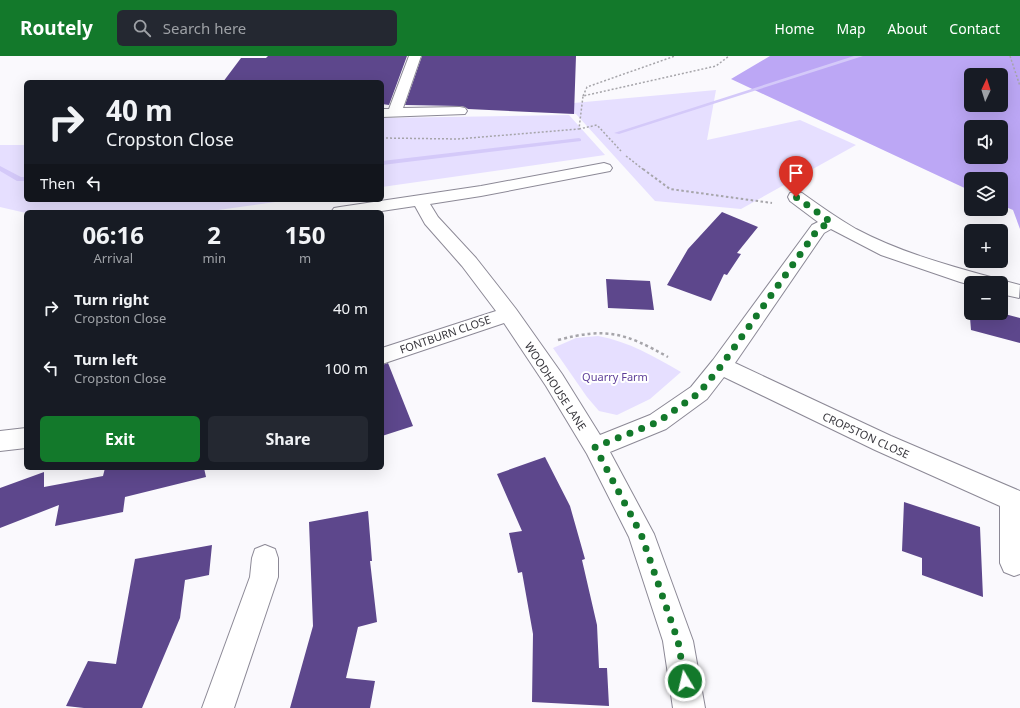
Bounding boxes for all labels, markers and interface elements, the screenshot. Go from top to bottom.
search box [117,10,397,46]
text: Routely [20,15,93,41]
icon: search [131,17,153,39]
text: Search here [163,18,246,38]
text: Home [775,19,814,38]
text: Map [836,19,866,38]
text: About [888,19,927,38]
text: Contact [949,19,1000,38]
north arrow [964,68,1008,112]
map controls [964,68,1008,320]
text: 40 m [106,91,173,129]
icon: right [40,96,92,148]
button: sound [964,120,1008,164]
text: Cropston Close [106,127,234,151]
pin [779,156,813,197]
icon: arrive [785,162,807,184]
icon: left [83,172,105,194]
button: layers [964,172,1008,216]
text: Then [40,173,75,193]
text: 06:16 [82,218,144,251]
text: 2 [207,218,221,251]
text: 150 [284,218,326,251]
button: + [964,224,1008,268]
text: Arrival [93,249,133,267]
text: min [202,249,226,267]
text: m [299,249,311,267]
button: − [964,276,1008,320]
text: Turn right [74,289,149,309]
icon: right [40,297,62,319]
text: 40 m [333,298,368,318]
text: Cropston Close [74,309,166,327]
street label: FONTBURN CLOSE [398,311,492,357]
street label: WOODHOUSE LANE [522,339,590,433]
text: Turn left [74,349,138,369]
icon: left [40,357,62,379]
text: 100 m [324,358,368,378]
text: Cropston Close [74,369,166,387]
park label: Quarry Farm [582,369,648,384]
street label: CROPSTON CLOSE [820,408,912,462]
button: Exit [40,416,200,462]
button: Share [208,416,368,462]
position arrow [664,660,706,702]

